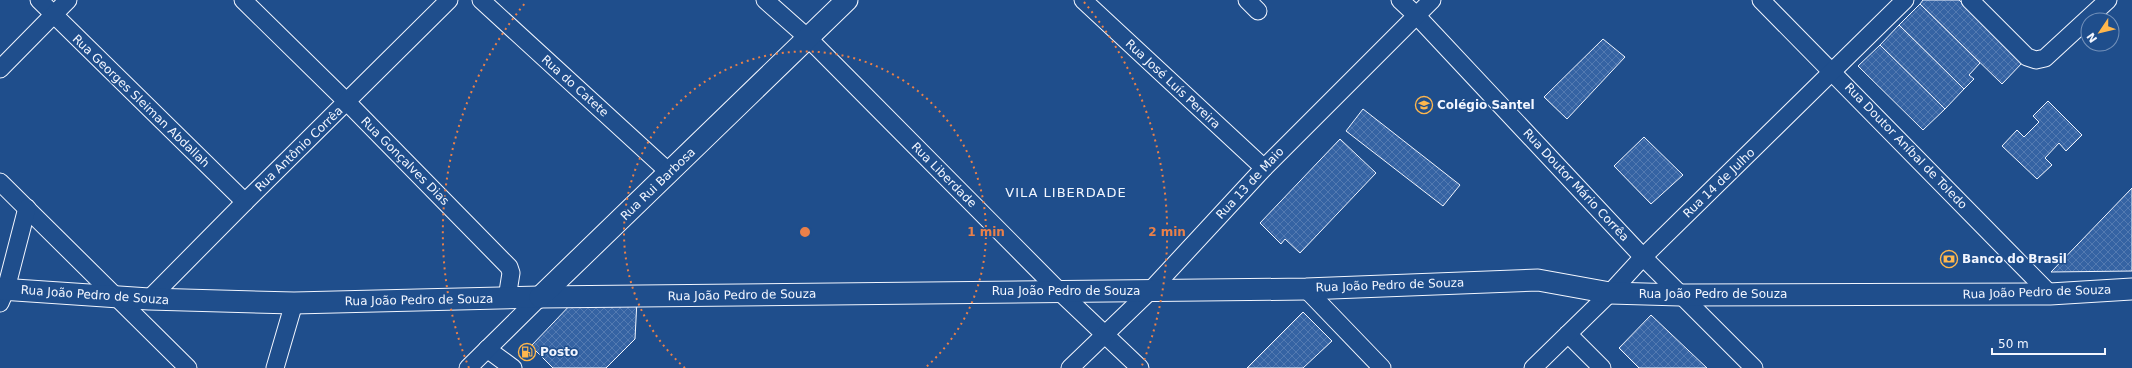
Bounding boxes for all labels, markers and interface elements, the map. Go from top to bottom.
north arrow [2080,12,2120,52]
text: N [2084,30,2100,45]
street label: Rua Georges Sleiman Abdallah [70,32,212,170]
street label: Rua José Luís Pereira [1123,37,1223,131]
street label: Rua do Catete [539,52,611,120]
street label: Rua Doutor Aníbal de Toledo [1842,80,1970,212]
school or university icon: Colégio Santel [1414,95,1434,115]
place label: Colégio Santel [1437,98,1535,112]
street label: Rua Antônio Corrêa [252,104,346,194]
street label: Rua Gonçalves Dias [358,114,452,208]
street label: Rua Doutor Mário Corrêa [1520,126,1632,244]
street label: Rua Liberdade [909,140,979,210]
street label: Rua 13 de Maio [1213,144,1287,222]
street label: Rua Rui Barbosa [618,145,698,223]
street label: Rua 14 de Julho [1680,145,1758,221]
district label: VILA LIBERDADE [1005,185,1127,200]
centre of rings [798,225,812,239]
text: 1 min [967,225,1005,239]
text: 2 min [1148,225,1186,239]
bank icon: Banco do Brasil [1939,249,1959,269]
place label: Banco do Brasil [1962,252,2067,266]
street label: Rua João Pedro de Souza [1315,275,1465,295]
street label: Rua João Pedro de Souza [1962,282,2112,302]
street label: Rua João Pedro de Souza [20,283,170,307]
street label: Rua João Pedro de Souza [992,284,1140,298]
street label: Rua João Pedro de Souza [668,287,816,303]
street label: Rua João Pedro de Souza [1639,287,1787,301]
street label: Rua João Pedro de Souza [345,292,493,308]
scale bar [1992,330,2105,356]
text: 50 m [1998,337,2029,351]
fuel station icon: Posto [517,342,537,362]
place label: Posto [540,345,578,359]

